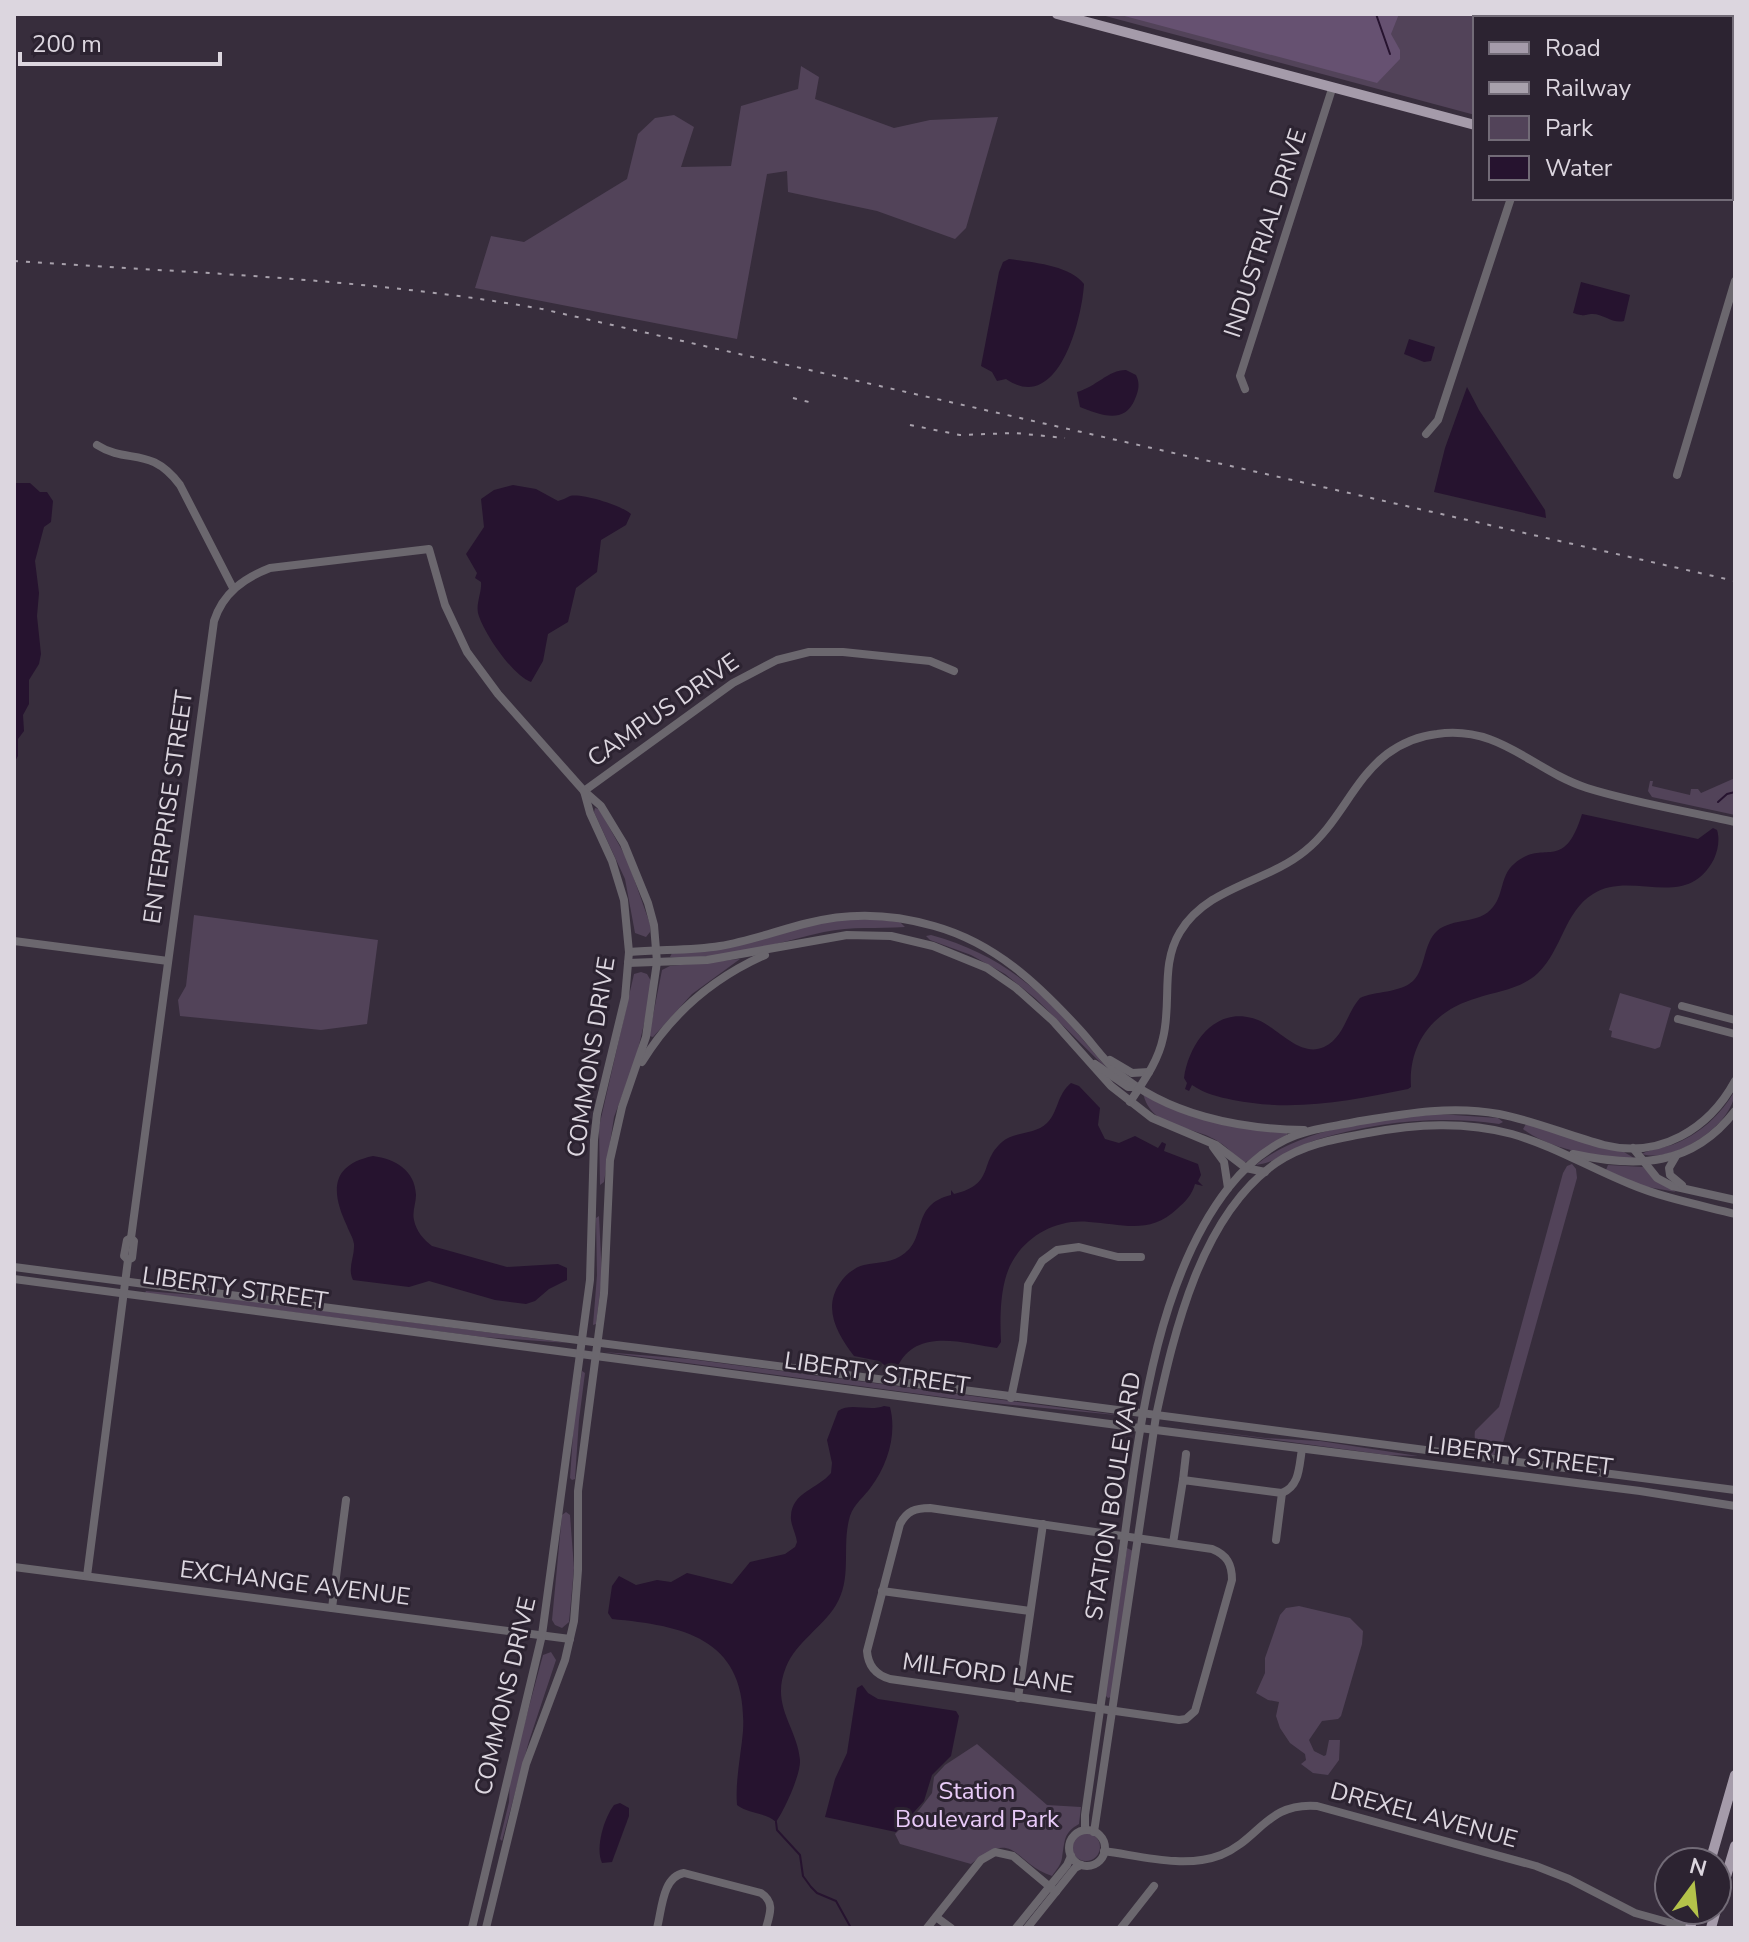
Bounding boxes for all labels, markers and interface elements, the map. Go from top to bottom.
scale bar [20,16,220,66]
legend [1473,16,1733,200]
text: 200 m [32,28,102,60]
text: Road [1545,32,1601,64]
text: Railway [1545,72,1632,104]
text: Park [1545,112,1594,144]
street label: INDUSTRIAL DRIVE [1216,125,1314,341]
text: Water [1545,152,1613,184]
street label: CAMPUS DRIVE [581,646,745,774]
street label: ENTERPRISE STREET [136,688,200,926]
street label: COMMONS DRIVE [559,954,623,1160]
street label: LIBERTY STREET [140,1259,330,1317]
street label: LIBERTY STREET [782,1344,972,1402]
street label: STATION BOULEVARD [1078,1369,1148,1623]
street label: LIBERTY STREET [1425,1429,1615,1483]
street label: EXCHANGE AVENUE [178,1553,412,1613]
street label: COMMONS DRIVE [467,1594,543,1798]
street label: MILFORD LANE [900,1645,1076,1701]
park label: Station Boulevard Park [895,1775,1060,1835]
street label: DREXEL AVENUE [1327,1775,1521,1855]
north arrow [1653,1846,1733,1926]
text: N [1686,1851,1710,1884]

